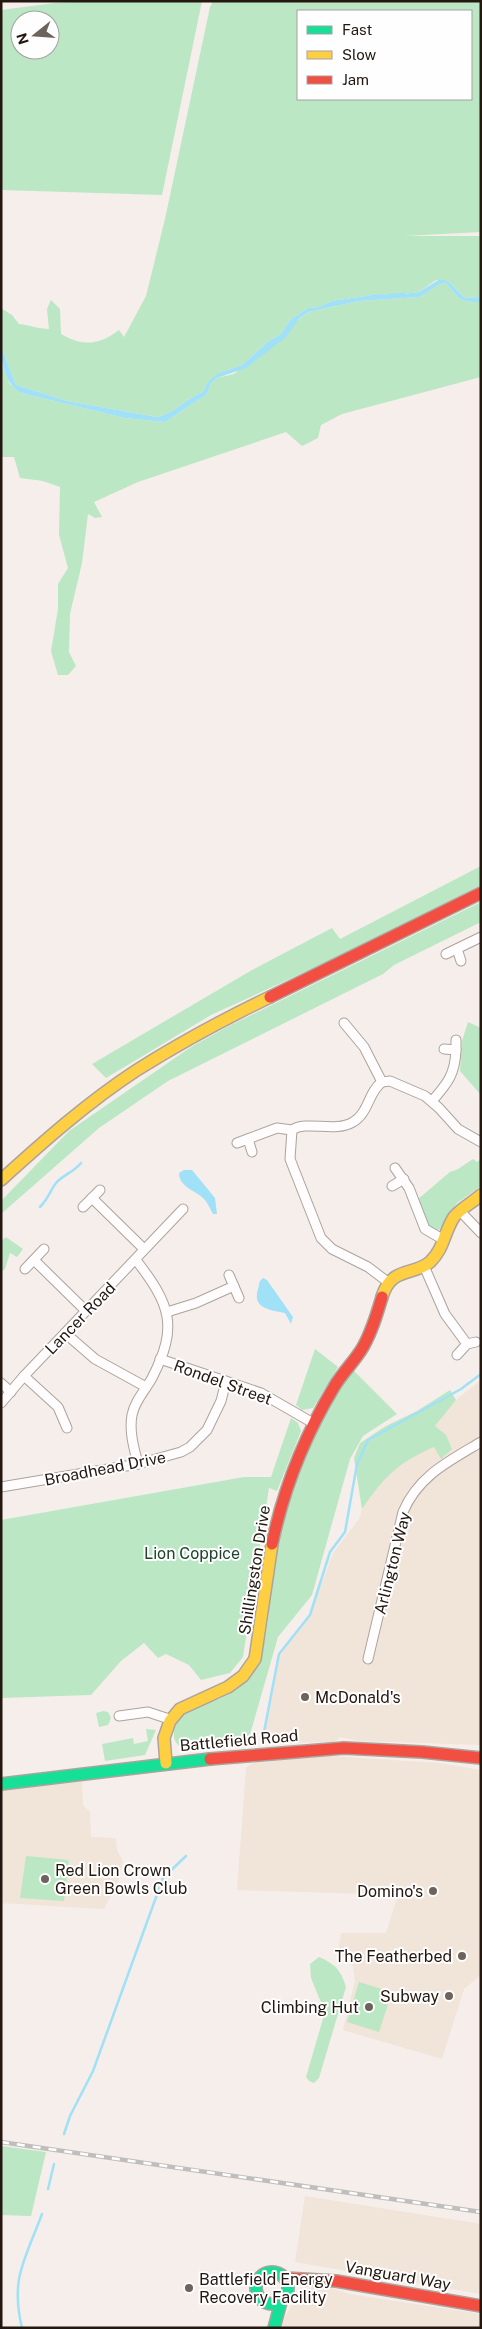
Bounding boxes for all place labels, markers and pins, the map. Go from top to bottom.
place label: McDonald's [315,1688,401,1707]
marker: McDonald's [299,1691,311,1703]
place label: Red Lion Crown Green Bowls Club [55,1861,187,1898]
marker: Red Lion Crown Green Bowls Club [39,1873,51,1885]
place label: Domino's [357,1882,423,1901]
marker: Domino's [427,1885,439,1897]
place label: The Featherbed [335,1947,452,1966]
marker: The Featherbed [456,1950,468,1962]
place label: Subway [380,1987,439,2006]
marker: Subway [443,1990,455,2002]
place label: Climbing Hut [261,1998,359,2017]
marker: Climbing Hut [363,2001,375,2013]
place label: Battlefield Energy Recovery Facility [199,2270,333,2307]
marker: Battlefield Energy Recovery Facility [183,2282,195,2294]

